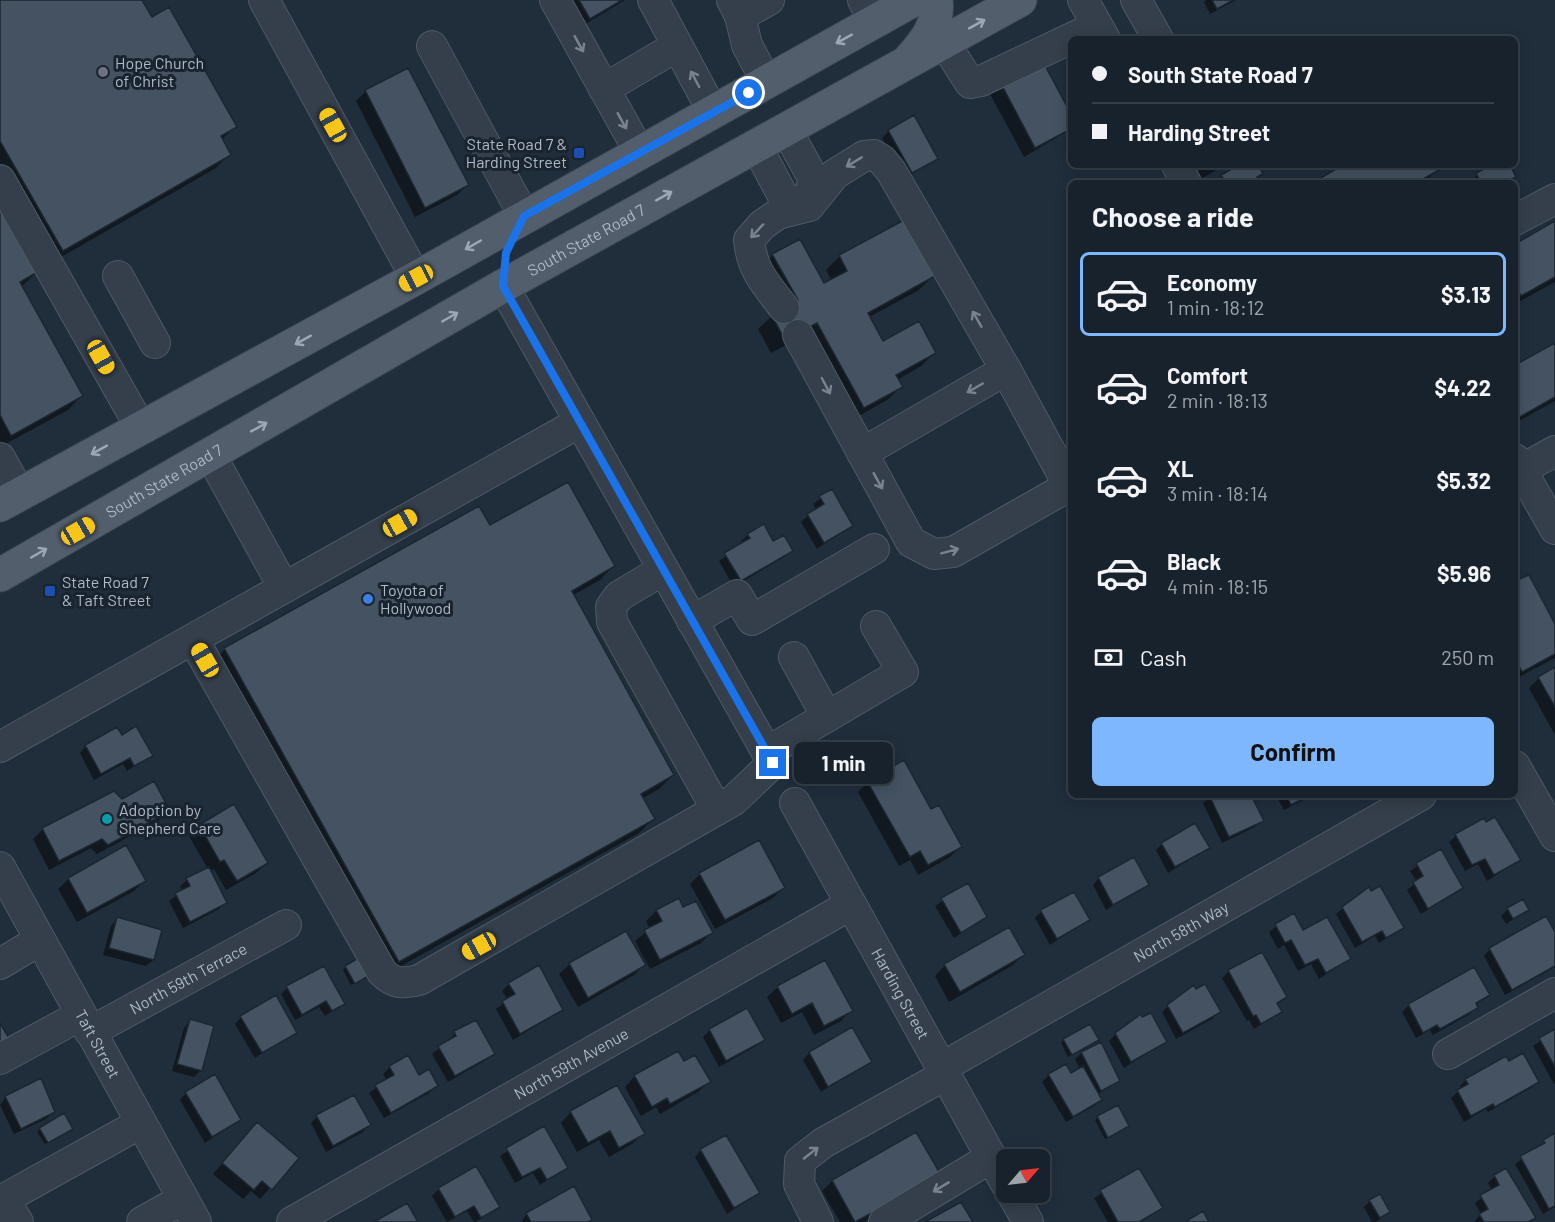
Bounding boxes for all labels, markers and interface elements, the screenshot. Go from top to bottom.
one-way arrow [968,18,985,30]
one-way arrow [836,33,853,45]
one-way arrow [574,35,585,53]
place label: Hope Church of Christ [115,53,204,90]
text: South State Road 7 [1128,61,1313,87]
marker: Hope Church of Christ [96,65,110,79]
one-way arrow [689,71,701,88]
route start [735,79,762,106]
car [316,105,350,145]
one-way arrow [616,112,628,129]
text: Harding Street [1128,119,1270,145]
place label: State Road 7 & Harding Street [466,134,567,171]
marker: State Road 7 & Harding Street [572,146,586,160]
one-way arrow [846,156,863,168]
one-way arrow [655,190,672,202]
street label: South State Road 7 [524,199,648,280]
text: Choose a ride [1092,200,1254,232]
one-way arrow [750,223,764,238]
one-way arrow [465,240,482,252]
car [396,262,436,294]
icon: car [1095,267,1149,321]
text: Economy [1167,269,1257,295]
text: $3.13 [1441,281,1491,307]
text: 1 min · 18:12 [1167,295,1265,319]
one-way arrow [441,310,458,322]
one-way arrow [970,311,982,328]
one-way arrow [295,334,312,346]
car [84,337,118,377]
icon: car [1095,360,1149,414]
text: Comfort [1167,362,1248,388]
text: $4.22 [1435,374,1491,400]
one-way arrow [821,377,832,395]
one-way arrow [967,382,984,394]
text: 2 min · 18:13 [1167,388,1268,412]
one-way arrow [250,421,267,433]
street label: South State Road 7 [102,439,226,521]
one-way arrow [91,445,109,456]
icon: car [1095,453,1149,507]
text: XL [1167,455,1193,481]
text: $5.32 [1436,467,1491,493]
one-way arrow [873,472,884,490]
text: 3 min · 18:14 [1167,481,1268,505]
car [380,506,420,540]
car [58,514,98,548]
one-way arrow [940,545,959,556]
icon: car [1095,546,1149,600]
one-way arrow [30,547,47,559]
text: Black [1167,548,1221,574]
text: $5.96 [1437,560,1491,586]
place label: State Road 7 & Taft Street [62,572,151,609]
text: 4 min · 18:15 [1167,574,1268,598]
place label: Toyota of Hollywood [380,580,451,617]
marker: State Road 7 & Taft Street [43,584,57,598]
marker: Toyota of Hollywood [361,592,375,606]
car [188,640,222,680]
icon: cash [1092,641,1125,674]
text: Cash [1140,644,1187,670]
text: 250 m [1441,645,1494,669]
button: Confirm [1092,717,1494,786]
callout: 1 min [794,742,893,784]
route end [759,749,786,776]
text: 1 min [822,751,865,775]
place label: Adoption by Shepherd Care [119,800,221,837]
marker: Adoption by Shepherd Care [100,812,114,826]
street label: North 58th Way [1130,896,1232,966]
car [459,929,499,963]
street label: North 59th Terrace [126,938,250,1018]
street label: Harding Street [868,945,934,1042]
street label: Taft Street [72,1006,125,1081]
street label: North 59th Avenue [510,1023,631,1103]
one-way arrow [803,1146,819,1159]
north arrow [996,1149,1050,1203]
map controls [996,1149,1050,1203]
one-way arrow [933,1182,950,1194]

